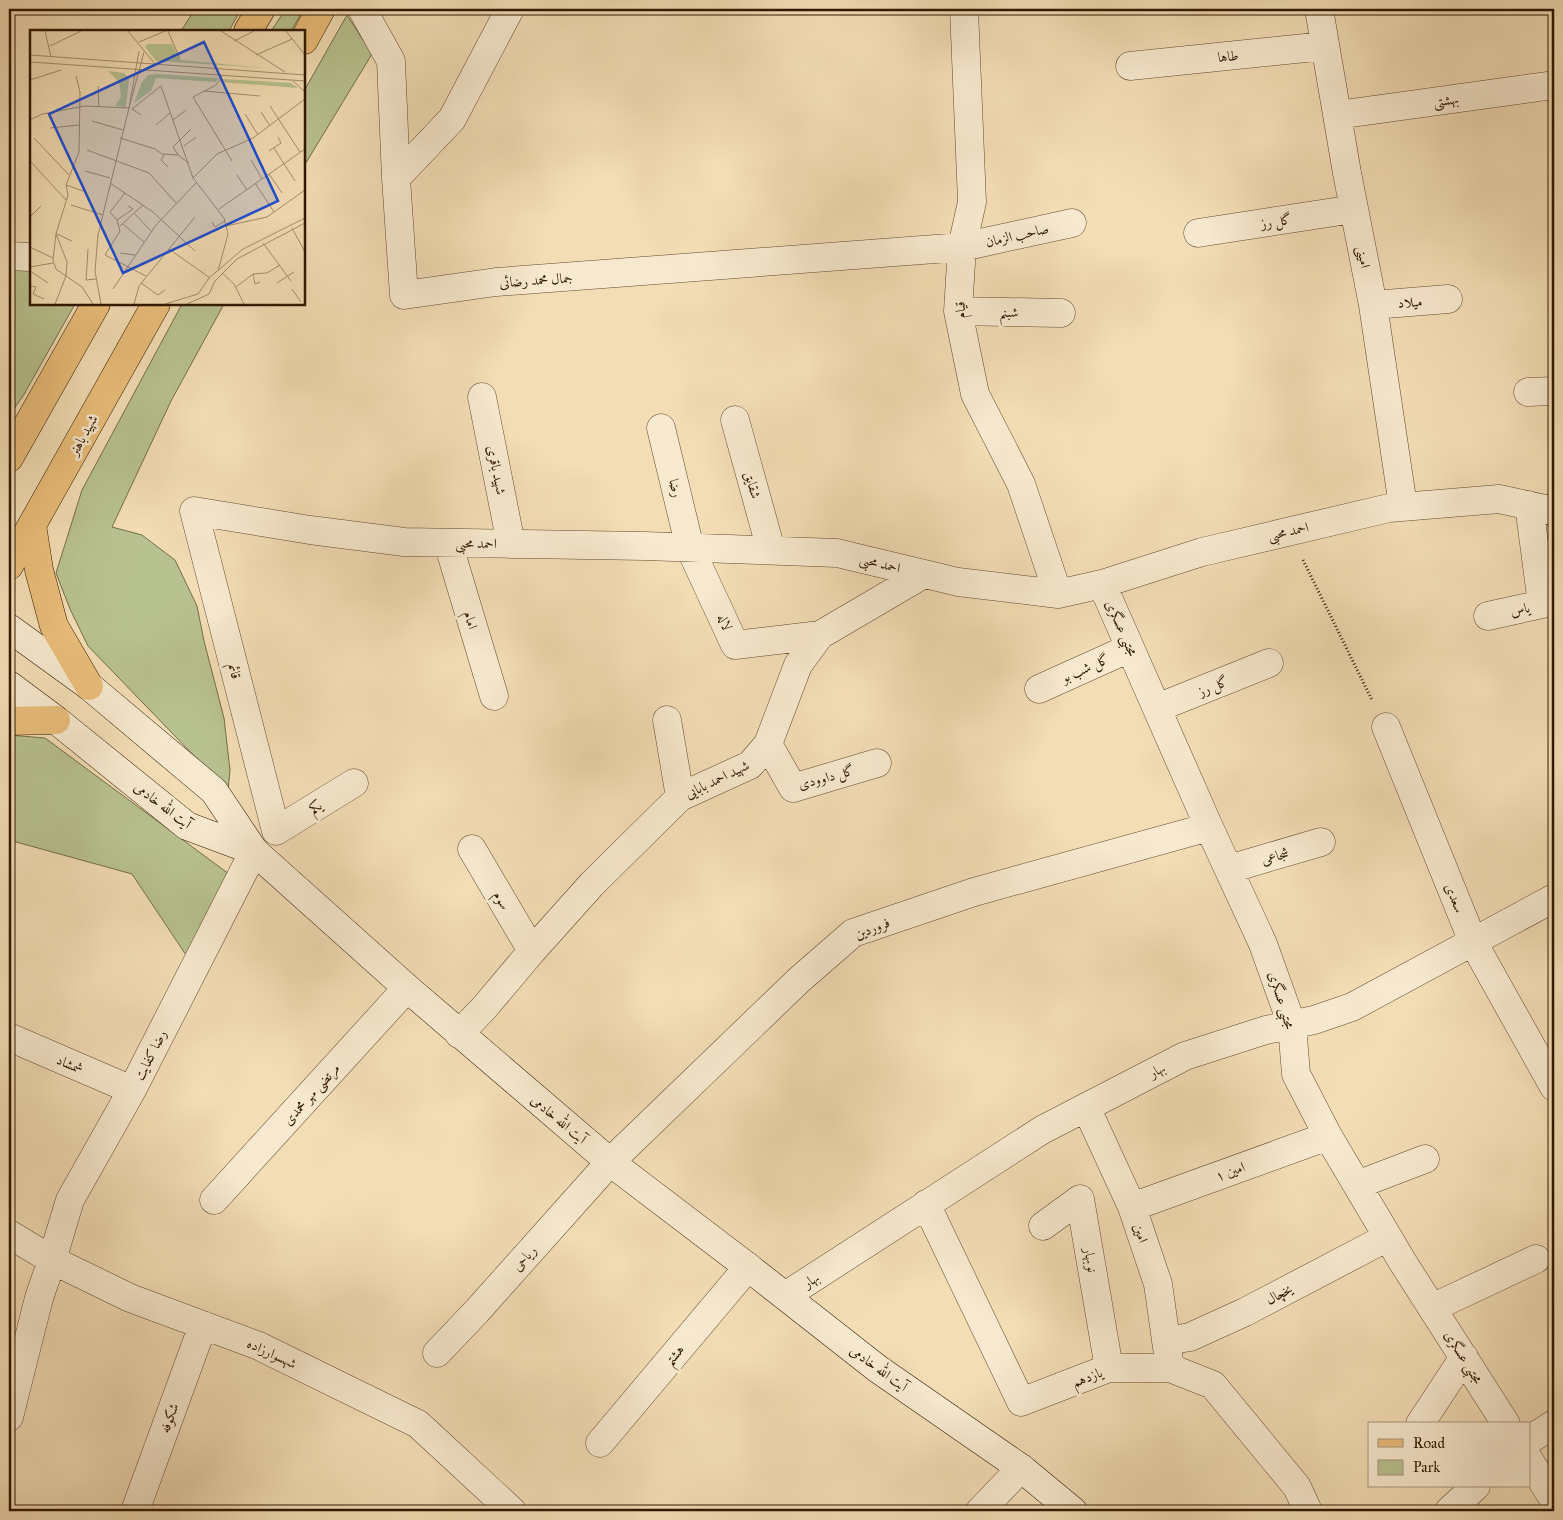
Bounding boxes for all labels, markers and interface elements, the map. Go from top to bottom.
inset map [30,30,305,305]
street label: طاها [1217,47,1239,66]
street label: بهشتی [1432,90,1460,112]
street label: گل رز [1258,211,1293,235]
street label: صاحب الزمان [984,220,1051,252]
street label: امینی [1352,245,1374,270]
street label: جمال محمد رضائی [499,269,573,292]
street label: میلاد [1397,293,1423,312]
street label: قیام [951,301,974,319]
street label: شبنم [999,304,1019,326]
street label: شهید باهنر [64,412,103,461]
street label: شهید باقری [482,444,510,497]
street label: شقایق [741,470,765,501]
street label: رضا [665,477,686,499]
street label: احمد محبی [1266,519,1311,547]
street label: احمد محبی [455,535,497,555]
street label: احمد محبی [857,550,902,580]
street label: مجتبی عسگری [1099,597,1142,661]
street label: یاس [1509,599,1533,620]
street label: امام [456,609,481,632]
street label: لاله [713,611,736,633]
street label: گل شب بو [1057,650,1113,689]
street label: قائم [220,661,245,682]
street label: گل رز [1194,673,1231,703]
street label: شهید احمد بابایی [682,757,753,803]
street label: گل داوودی [796,762,856,795]
street label: آیت الله خادمی [131,776,198,834]
street label: یکم [306,796,329,822]
street label: شجاعی [1259,844,1291,869]
street label: سعدی [1441,881,1468,915]
street label: سوم [486,888,514,915]
street label: فروردین [852,914,892,943]
street label: مجتبی عسگری [1262,969,1299,1033]
street label: رضا کفایت [131,1027,170,1083]
street label: شمشاد [54,1051,86,1078]
street label: بهار [1144,1059,1169,1084]
street label: مرتضی مهر محمدی [279,1060,344,1129]
street label: آیت الله خادمی [527,1089,593,1149]
street label: امین ۱ [1213,1158,1247,1185]
street label: امین [1129,1221,1152,1245]
street label: ریاحی [509,1242,540,1275]
street label: نوبهار [1079,1244,1101,1274]
street label: بهار [798,1269,823,1294]
street label: یخچال [1263,1280,1297,1309]
street label: مجتبی عسگری [1438,1327,1487,1389]
street label: شهسوارزاده [244,1335,299,1373]
street label: آیت الله خادمی [846,1339,914,1396]
street label: هشتم [661,1341,692,1372]
street label: یازدهم [1069,1363,1108,1396]
street label: شکوفه [156,1401,183,1435]
legend [1368,1422,1530,1488]
text: Road [1413,1434,1445,1452]
text: Park [1413,1458,1440,1476]

